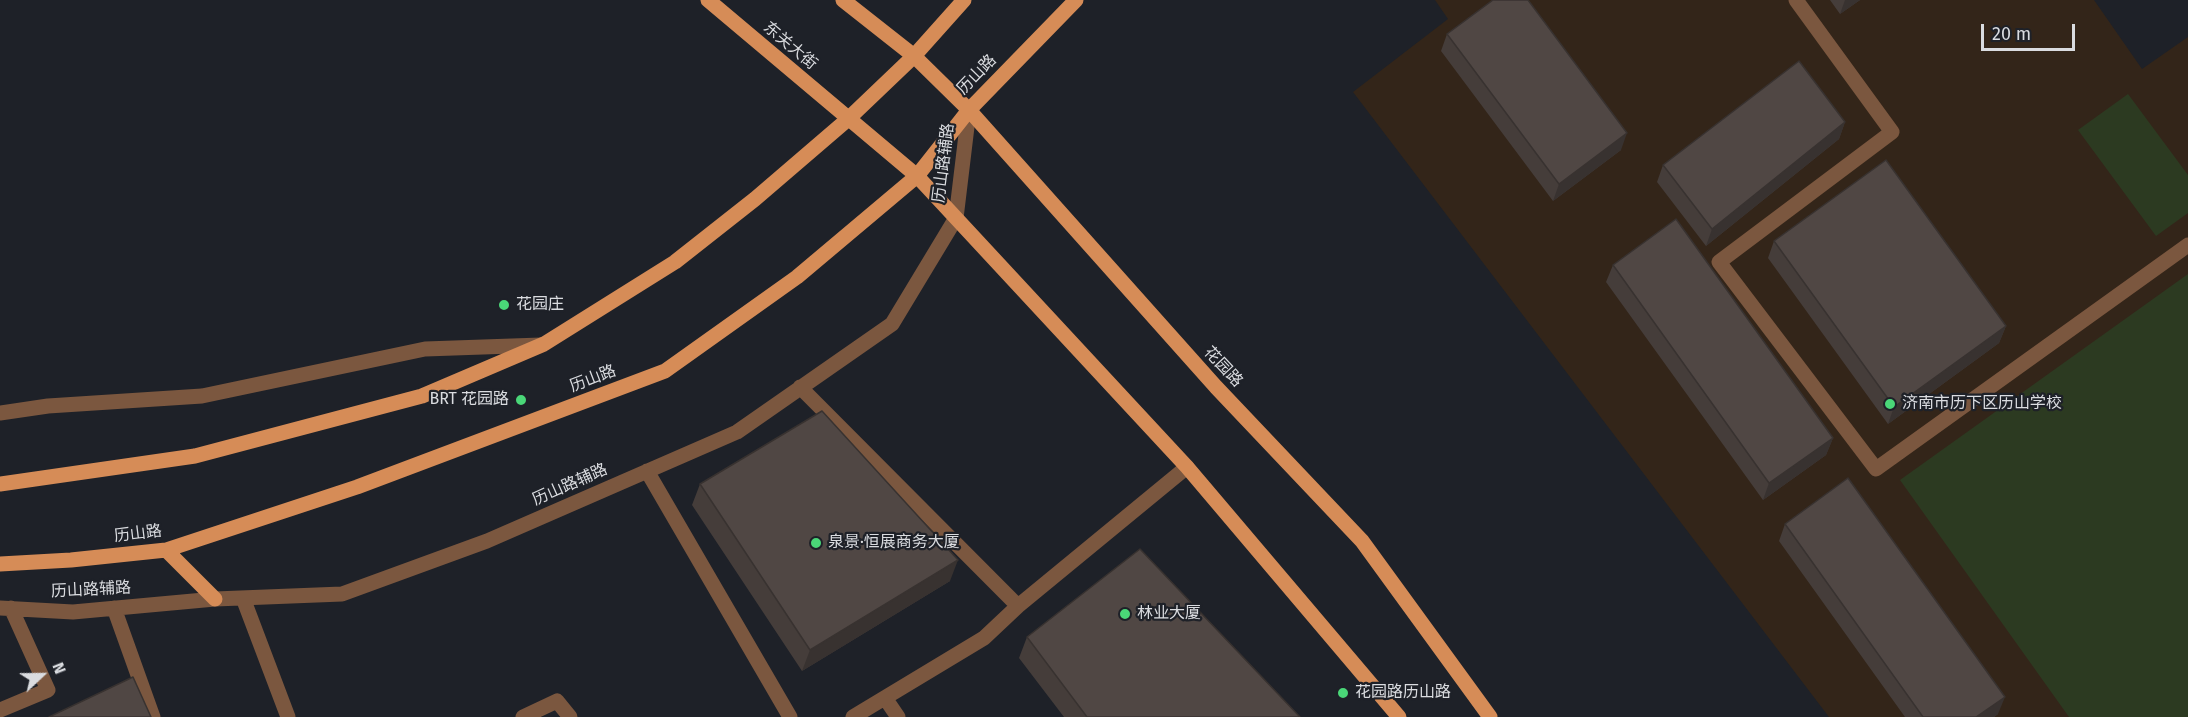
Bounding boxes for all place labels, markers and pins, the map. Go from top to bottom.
place label: 花园庄 [516,295,564,315]
marker: 花园庄 [497,298,511,312]
place label: BRT 花园路 [429,390,509,410]
marker: BRT 花园路 [514,393,528,407]
place label: 济南市历下区历山学校 [1902,394,2062,414]
marker: 济南市历下区历山学校 [1883,397,1897,411]
place label: 泉景·恒展商务大厦 [828,533,960,553]
marker: 泉景·恒展商务大厦 [809,536,823,550]
place label: 林业大厦 [1137,604,1201,624]
marker: 林业大厦 [1118,607,1132,621]
place label: 花园路历山路 [1355,683,1451,703]
marker: 花园路历山路 [1336,686,1350,700]

